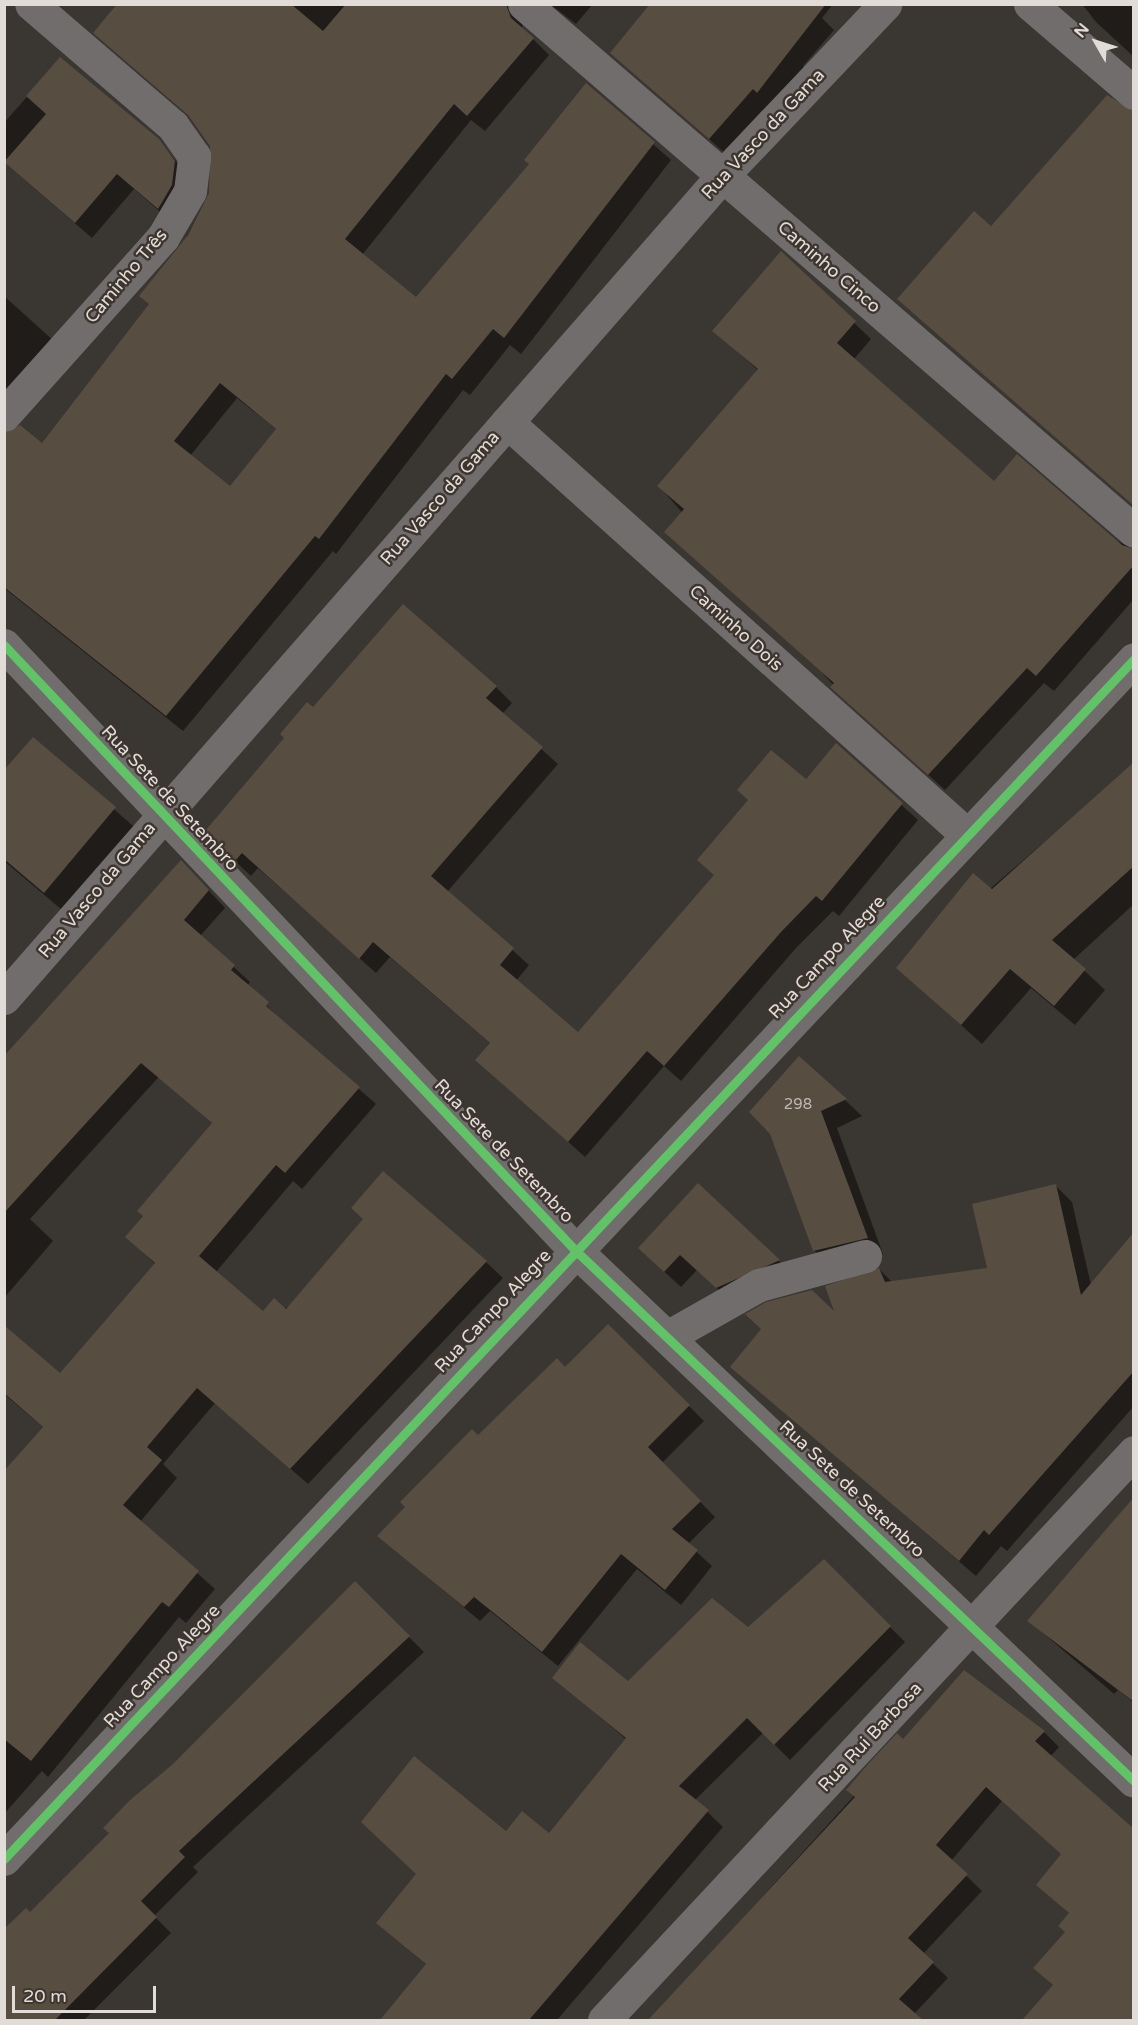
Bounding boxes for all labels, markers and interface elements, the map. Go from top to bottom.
north arrow [1066,12,1126,72]
text: N [1070,19,1094,42]
street label: Rua Vasco da Gama [697,64,829,204]
street label: Caminho Cinco [773,216,885,318]
street label: Caminho Três [80,224,172,328]
street label: Rua Vasco da Gama [376,427,504,569]
street label: Caminho Dois [685,580,787,676]
street label: Rua Sete de Setembro [97,721,243,875]
street label: Rua Vasco da Gama [34,818,160,962]
street label: Rua Campo Alegre [764,891,890,1023]
street label: Rua Sete de Setembro [430,1075,578,1227]
house number: 298 [784,1096,812,1114]
street label: Rua Campo Alegre [430,1245,556,1377]
street label: Rua Sete de Setembro [775,1416,929,1562]
street label: Rua Campo Alegre [99,1600,225,1732]
street label: Rua Rui Barbosa [814,1678,926,1796]
scale bar [15,1974,159,2012]
text: 20 m [23,1985,67,2007]

